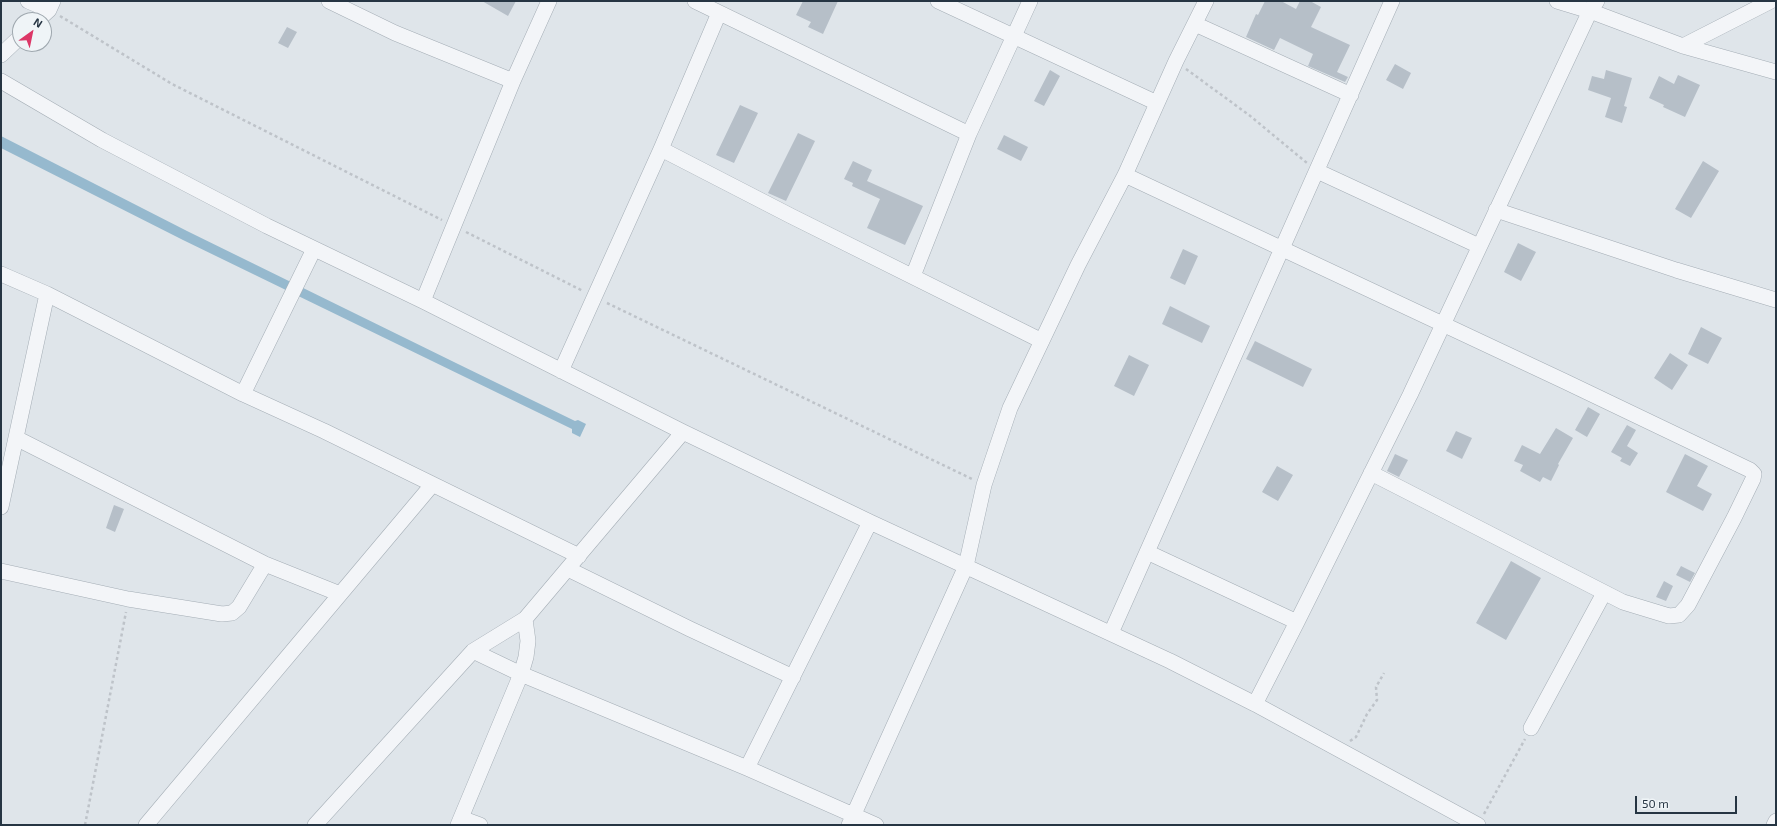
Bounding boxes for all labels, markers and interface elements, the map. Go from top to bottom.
north arrow [12,12,52,52]
text: N [31,15,45,30]
scale bar [1637,788,1739,814]
text: 50 m [1642,796,1669,810]

